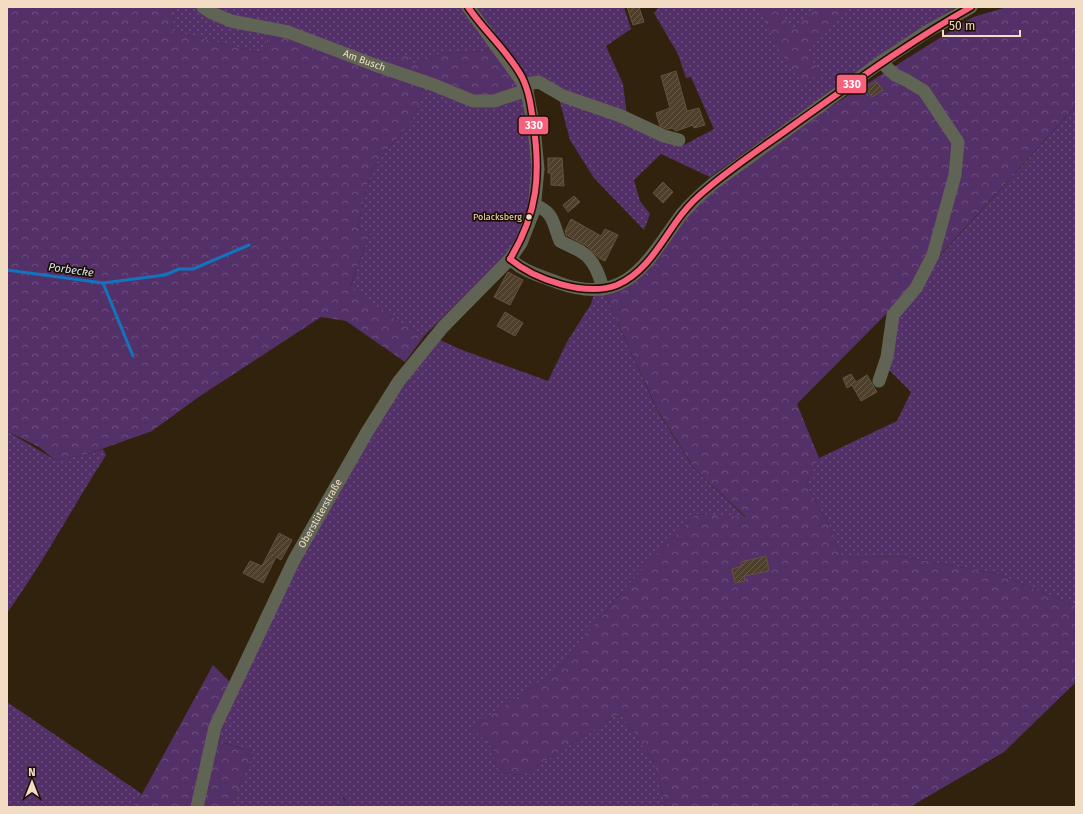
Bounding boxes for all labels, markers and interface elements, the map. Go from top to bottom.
scale bar [943,12,1020,38]
text: 50 m [949,19,975,33]
street label: Am Busch [341,47,387,74]
line badge: 330 [836,74,867,94]
text: 330 [842,78,862,91]
line badge: 330 [518,116,549,135]
text: 330 [524,119,544,132]
place label: Polacksberg [473,212,522,222]
marker: Polacksberg [524,212,534,222]
water label: Porbecke [48,260,95,280]
street label: Oberstüterstraße [296,477,345,550]
north arrow [12,762,52,802]
text: N [28,766,36,779]

